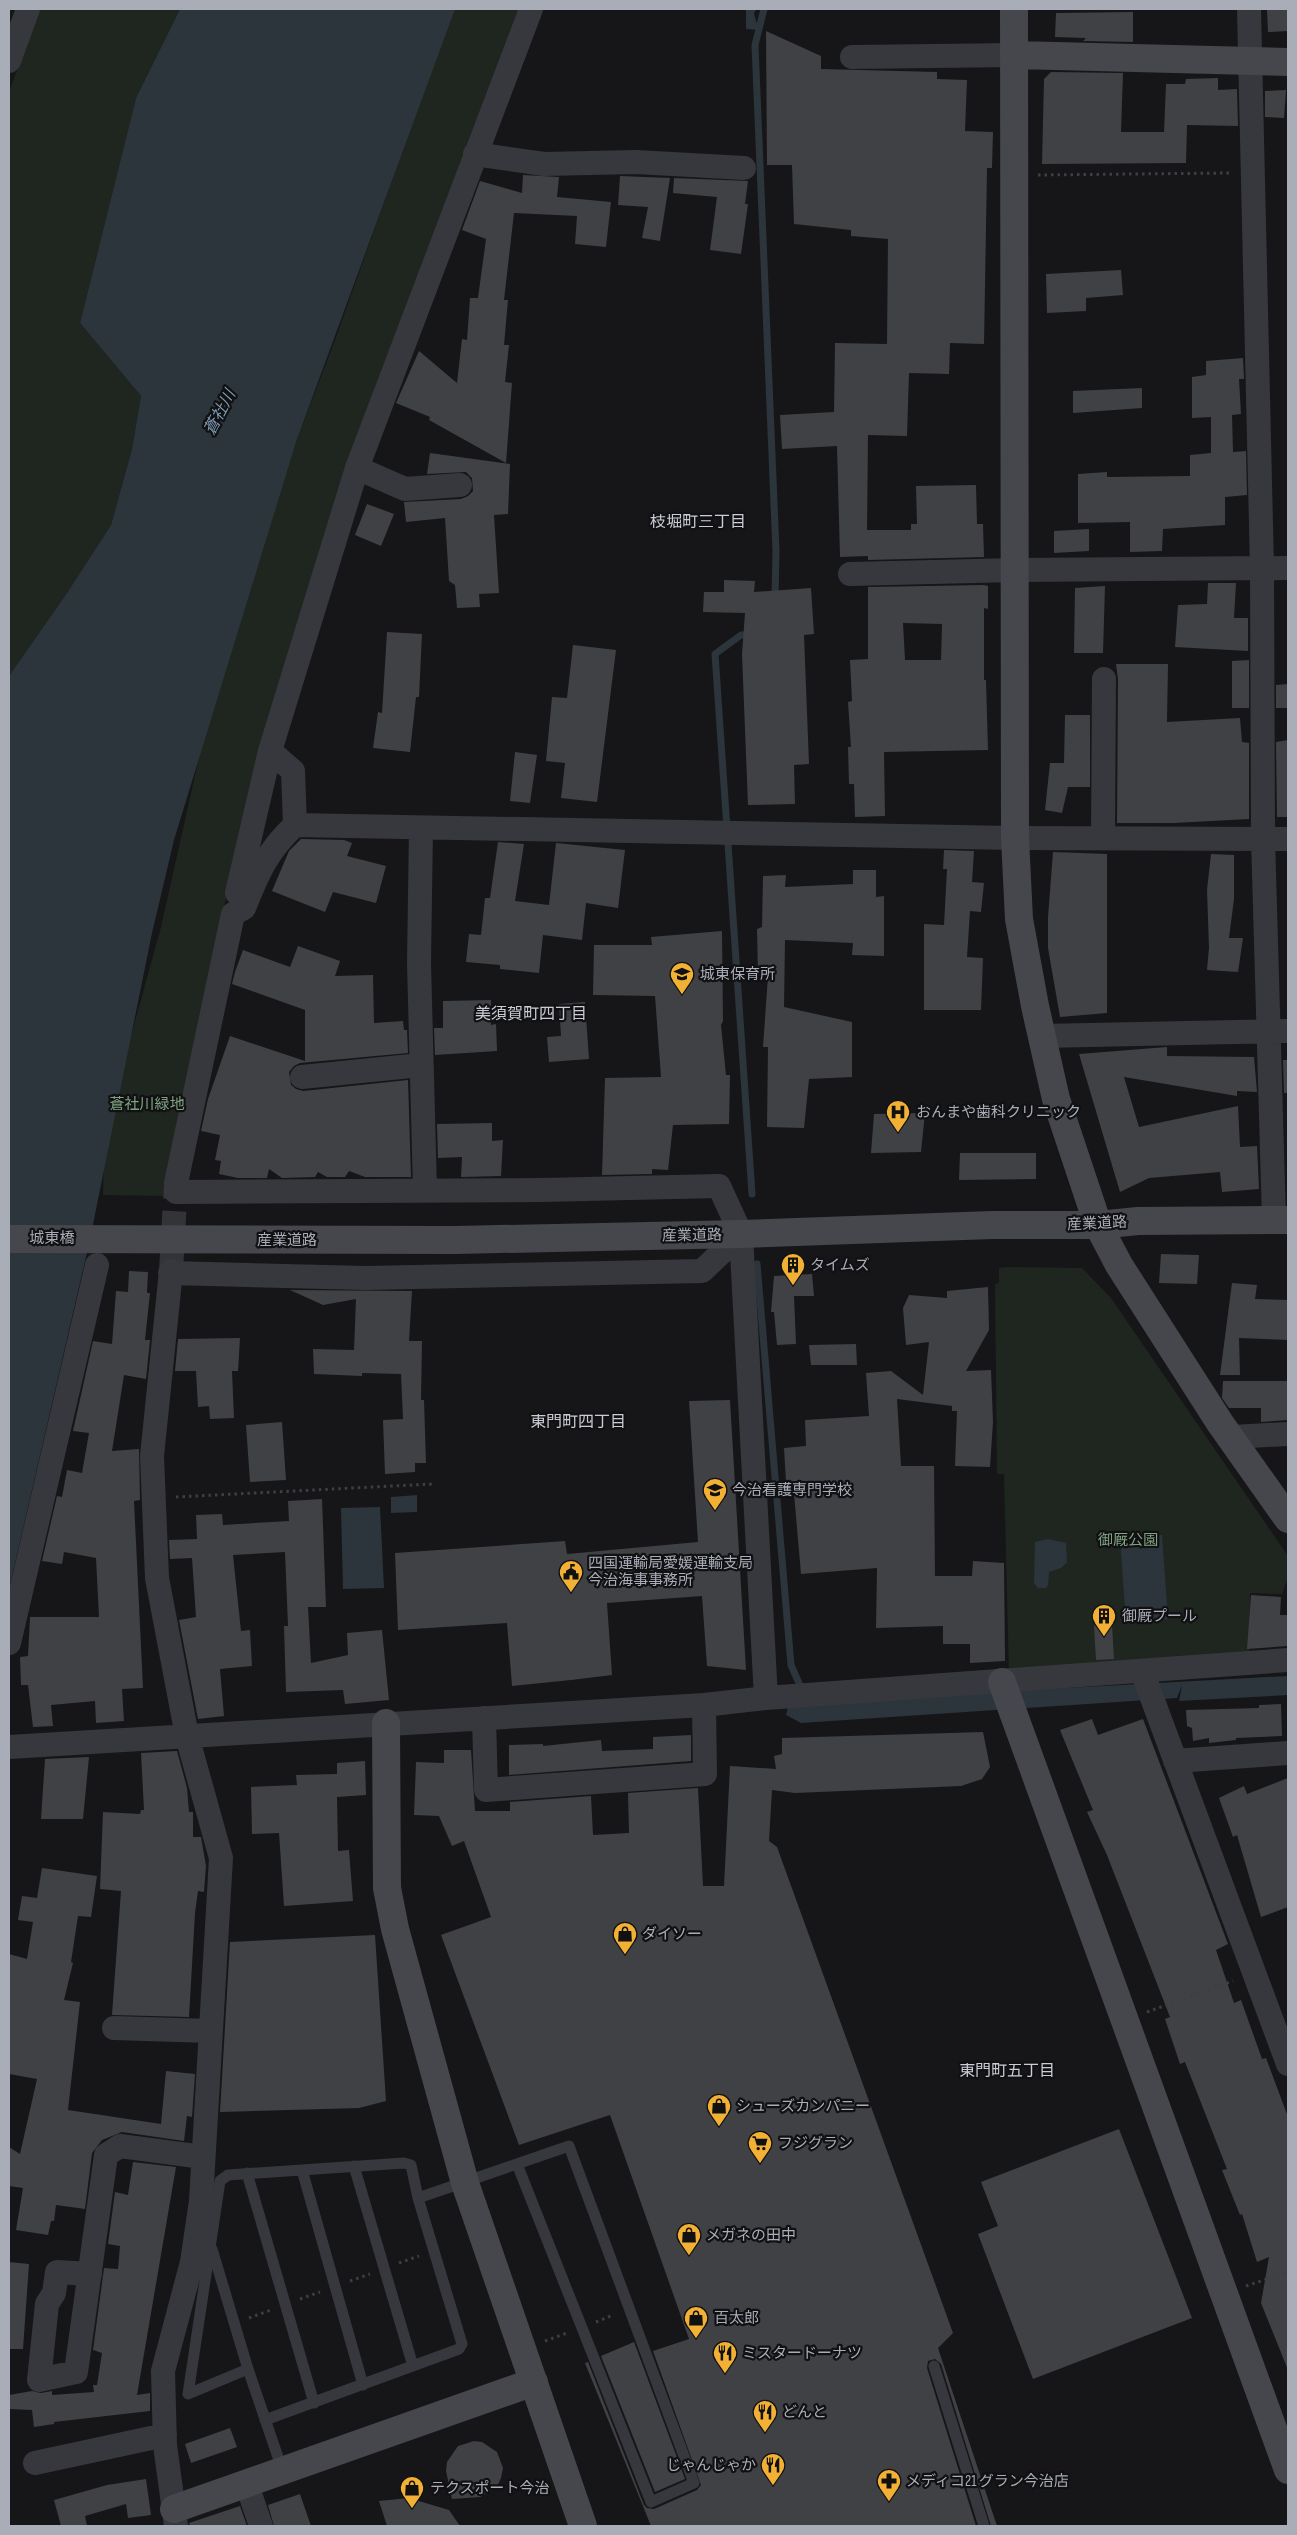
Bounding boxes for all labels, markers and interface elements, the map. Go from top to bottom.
water label: 蒼社川 [201,385,241,438]
district label: 枝堀町三丁目 [650,513,746,532]
school or university icon: 城東保育所 [669,961,695,995]
place label: 城東保育所 [700,965,775,984]
district label: 美須賀町四丁目 [475,1005,587,1024]
park label: 蒼社川緑地 [109,1095,185,1114]
hospital icon: おんまや歯科クリニック [885,1099,911,1133]
place label: おんまや歯科クリニック [916,1103,1081,1122]
street label: 産業道路 [1067,1212,1127,1235]
street label: 産業道路 [662,1225,722,1246]
street label: 城東橋 [29,1229,75,1248]
street label: 産業道路 [257,1231,317,1250]
building icon: タイムズ [780,1252,806,1286]
place label: タイムズ [810,1256,870,1275]
district label: 東門町四丁目 [530,1413,626,1432]
school or university icon: 今治看護専門学校 [702,1477,728,1511]
place label: 今治看護専門学校 [732,1481,852,1500]
park label: 御厩公園 [1098,1531,1158,1550]
place label: 四国運輸局愛媛運輸支局 今治海事事務所 [588,1554,753,1590]
public building icon: 四国運輸局愛媛運輸支局 今治海事事務所 [558,1559,584,1593]
building icon: 御厩プール [1091,1603,1117,1637]
place label: 御厩プール [1122,1607,1197,1626]
shop icon: ダイソー [612,1921,638,1955]
place label: ダイソー [642,1925,702,1944]
district label: 東門町五丁目 [959,2062,1055,2081]
shop icon: シューズカンパニー [706,2093,732,2127]
place label: シューズカンパニー [736,2097,870,2116]
supermarket icon: フジグラン [747,2130,773,2164]
place label: フジグラン [778,2134,853,2153]
shop icon: メガネの田中 [676,2222,702,2256]
place label: メガネの田中 [706,2226,796,2245]
shop icon: 百太郎 [683,2305,709,2339]
place label: 百太郎 [714,2309,759,2328]
restaurant icon: ミスタードーナツ [712,2340,738,2374]
place label: ミスタードーナツ [742,2344,862,2363]
restaurant icon: どんと [752,2399,778,2433]
place label: どんと [782,2403,827,2422]
restaurant icon: じゃんじゃか [760,2452,786,2486]
place label: じゃんじゃか [666,2456,756,2475]
pharmacy icon: メディコ21 グラン今治店 [876,2468,902,2502]
place label: メディコ21 グラン今治店 [906,2472,1069,2491]
shop icon: テクスポート今治 [399,2475,425,2509]
place label: テクスポート今治 [430,2479,550,2498]

